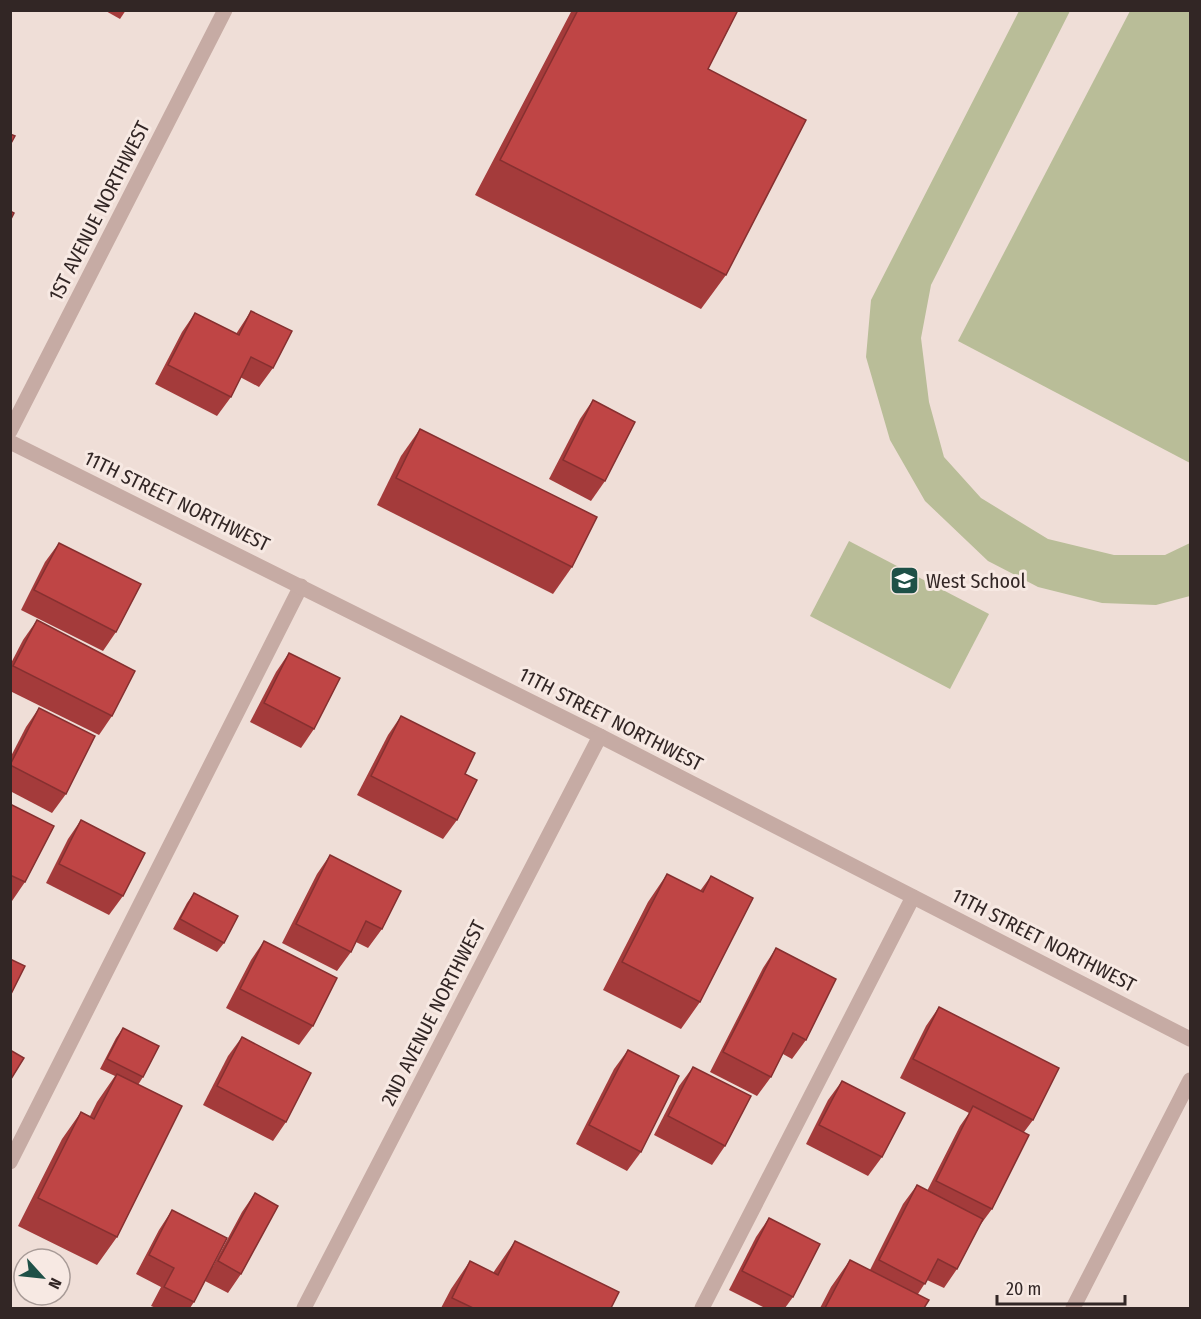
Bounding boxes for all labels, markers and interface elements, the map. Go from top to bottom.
street label: 1ST AVENUE NORTHWEST [43,116,155,305]
street label: 11TH STREET NORTHWEST [80,446,274,557]
school or university icon: West School [889,565,921,597]
place label: West School [926,569,1026,593]
street label: 11TH STREET NORTHWEST [515,662,708,776]
street label: 11TH STREET NORTHWEST [948,883,1141,997]
street label: 2ND AVENUE NORTHWEST [376,916,490,1110]
north arrow [12,1247,72,1307]
scale bar [997,1268,1124,1306]
text: N [44,1275,66,1292]
text: 20 m [1006,1278,1041,1300]

